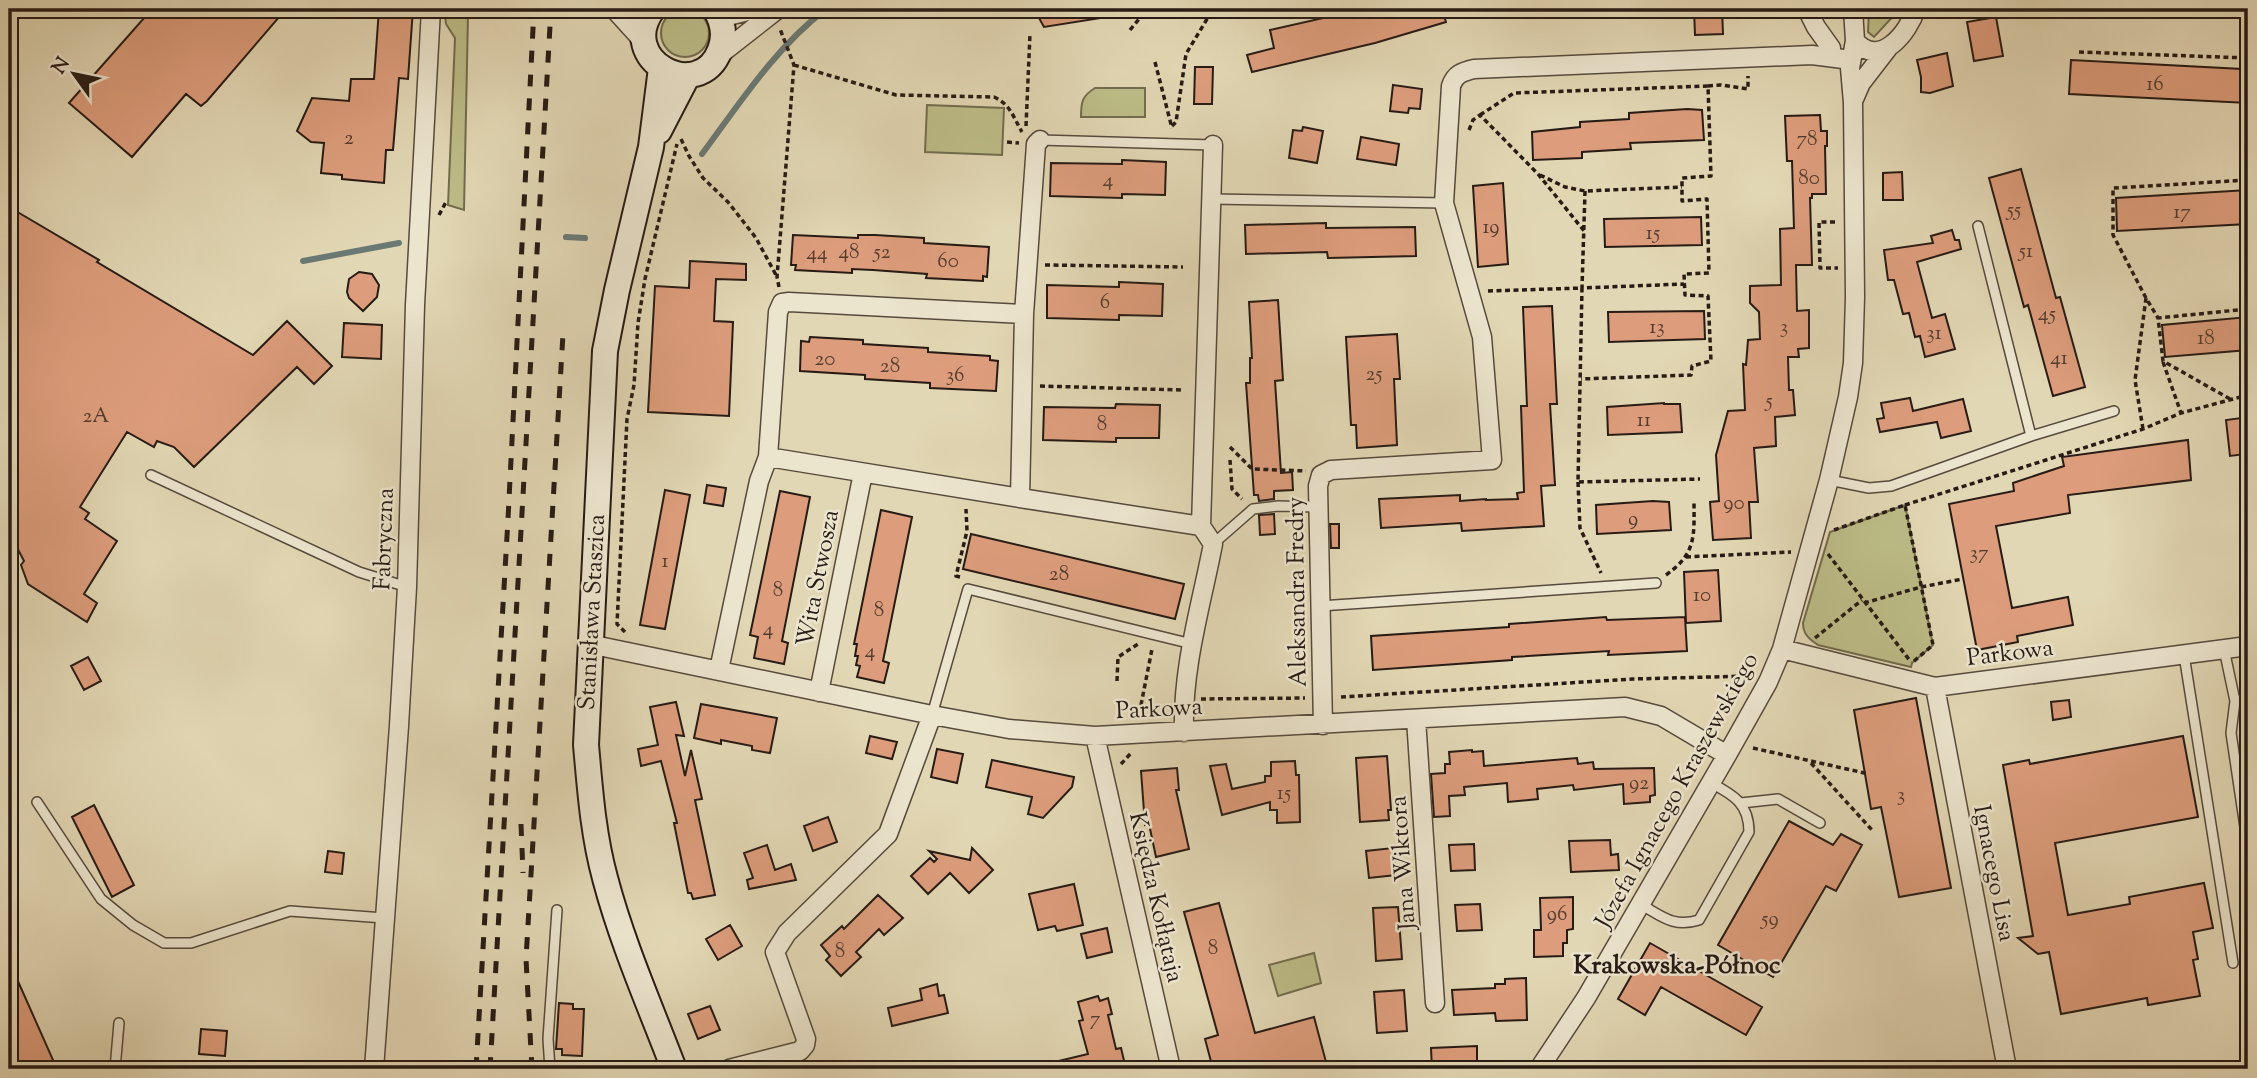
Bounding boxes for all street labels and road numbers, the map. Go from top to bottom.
street label: Fabryczna [366,487,404,591]
street label: Aleksandra Fredry [1279,496,1317,687]
street label: Wita Stwosza [789,507,849,650]
street label: Stanisława Staszica [571,513,615,711]
street label: Parkowa [1965,632,2055,676]
street label: Józefa Ignacego Kraszewskiego [1587,647,1768,937]
street label: Parkowa [1115,691,1203,729]
street label: Jana Wiktora [1382,794,1426,933]
street label: Ignacego Lisa [1963,802,2023,944]
street label: Księdza Kołłątaja [1119,809,1191,986]

